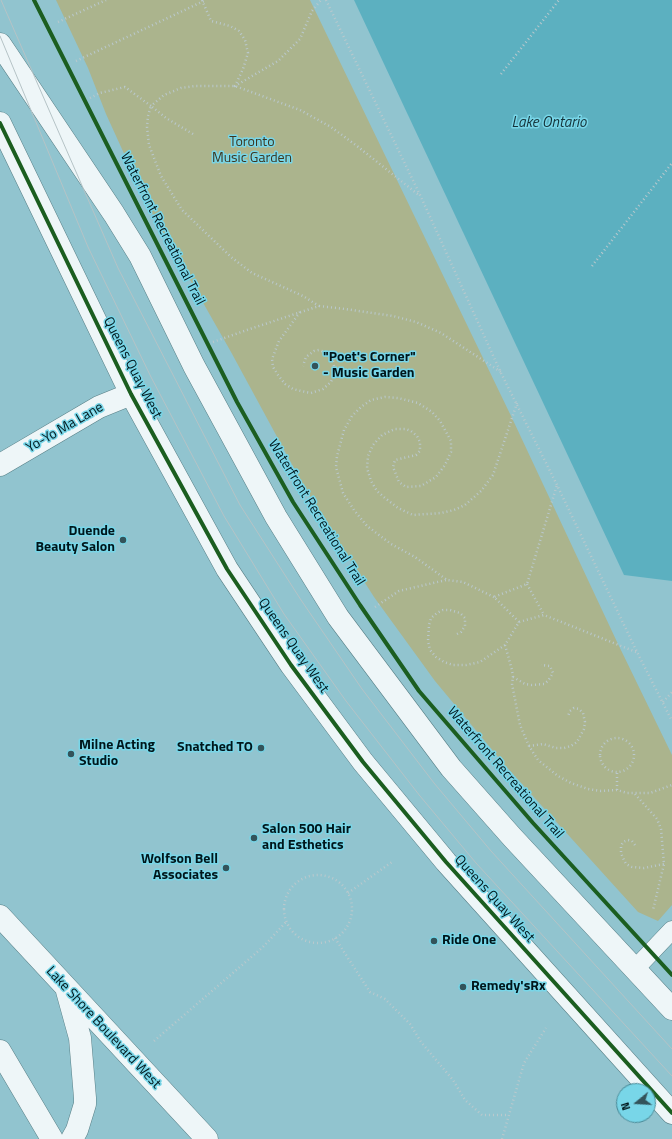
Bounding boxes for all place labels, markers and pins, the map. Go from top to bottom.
place label: "Poet's Corner" - Music Garden [323,350,416,382]
marker: "Poet's Corner" - Music Garden [310,361,320,371]
place label: Duende Beauty Salon [36,524,115,556]
marker: Duende Beauty Salon [118,535,128,545]
place label: Milne Acting Studio [79,738,155,770]
place label: Snatched TO [177,740,253,756]
marker: Snatched TO [256,743,266,753]
marker: Milne Acting Studio [66,749,76,759]
place label: Salon 500 Hair and Esthetics [262,822,351,854]
marker: Salon 500 Hair and Esthetics [249,833,259,843]
place label: Wolfson Bell Associates [141,852,218,884]
marker: Wolfson Bell Associates [221,863,231,873]
place label: Ride One [442,933,496,949]
marker: Ride One [429,936,439,946]
place label: Remedy'sRx [471,979,546,995]
marker: Remedy'sRx [458,982,468,992]

